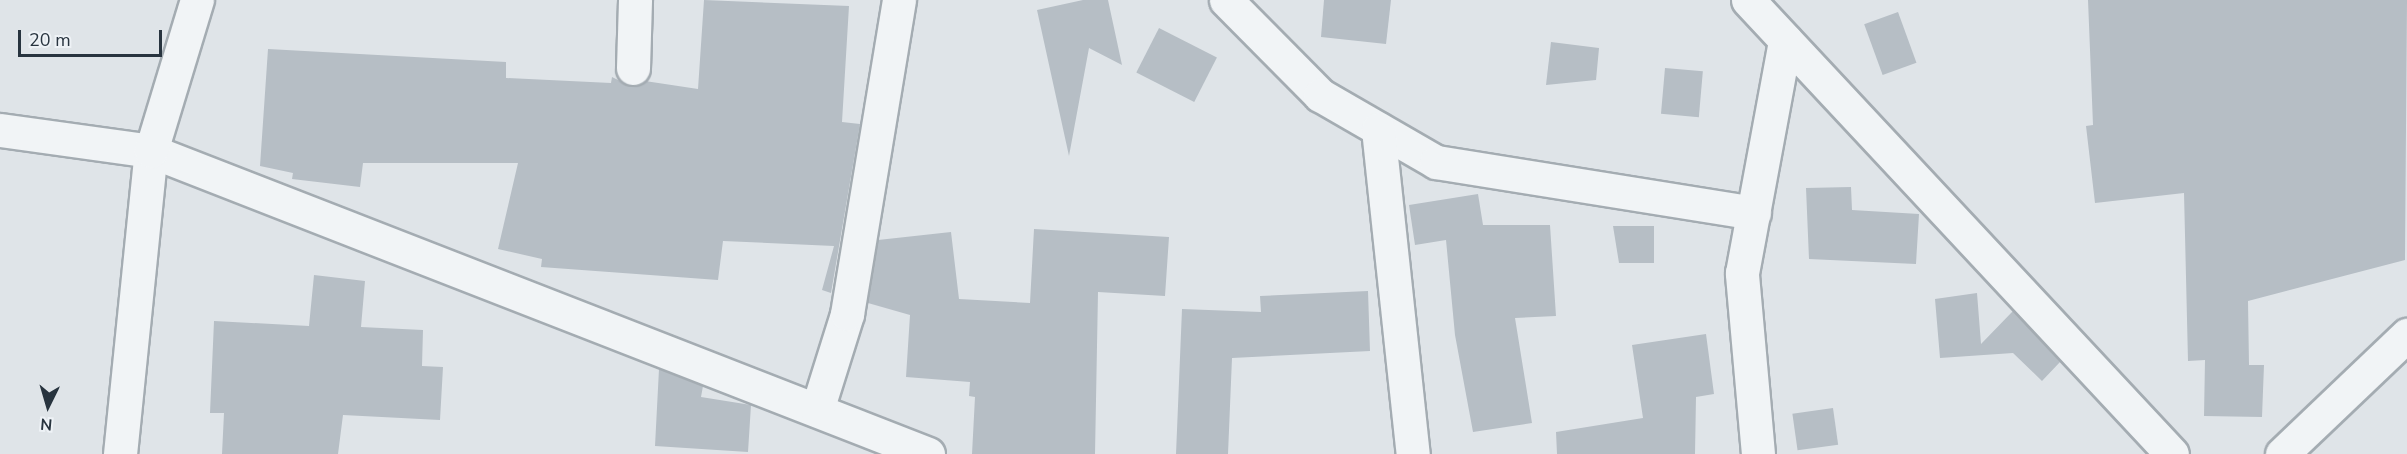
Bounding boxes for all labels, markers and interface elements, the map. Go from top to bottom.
scale bar [21,18,165,56]
text: 20 m [29,28,71,52]
north arrow [18,376,78,436]
text: N [40,412,53,435]

